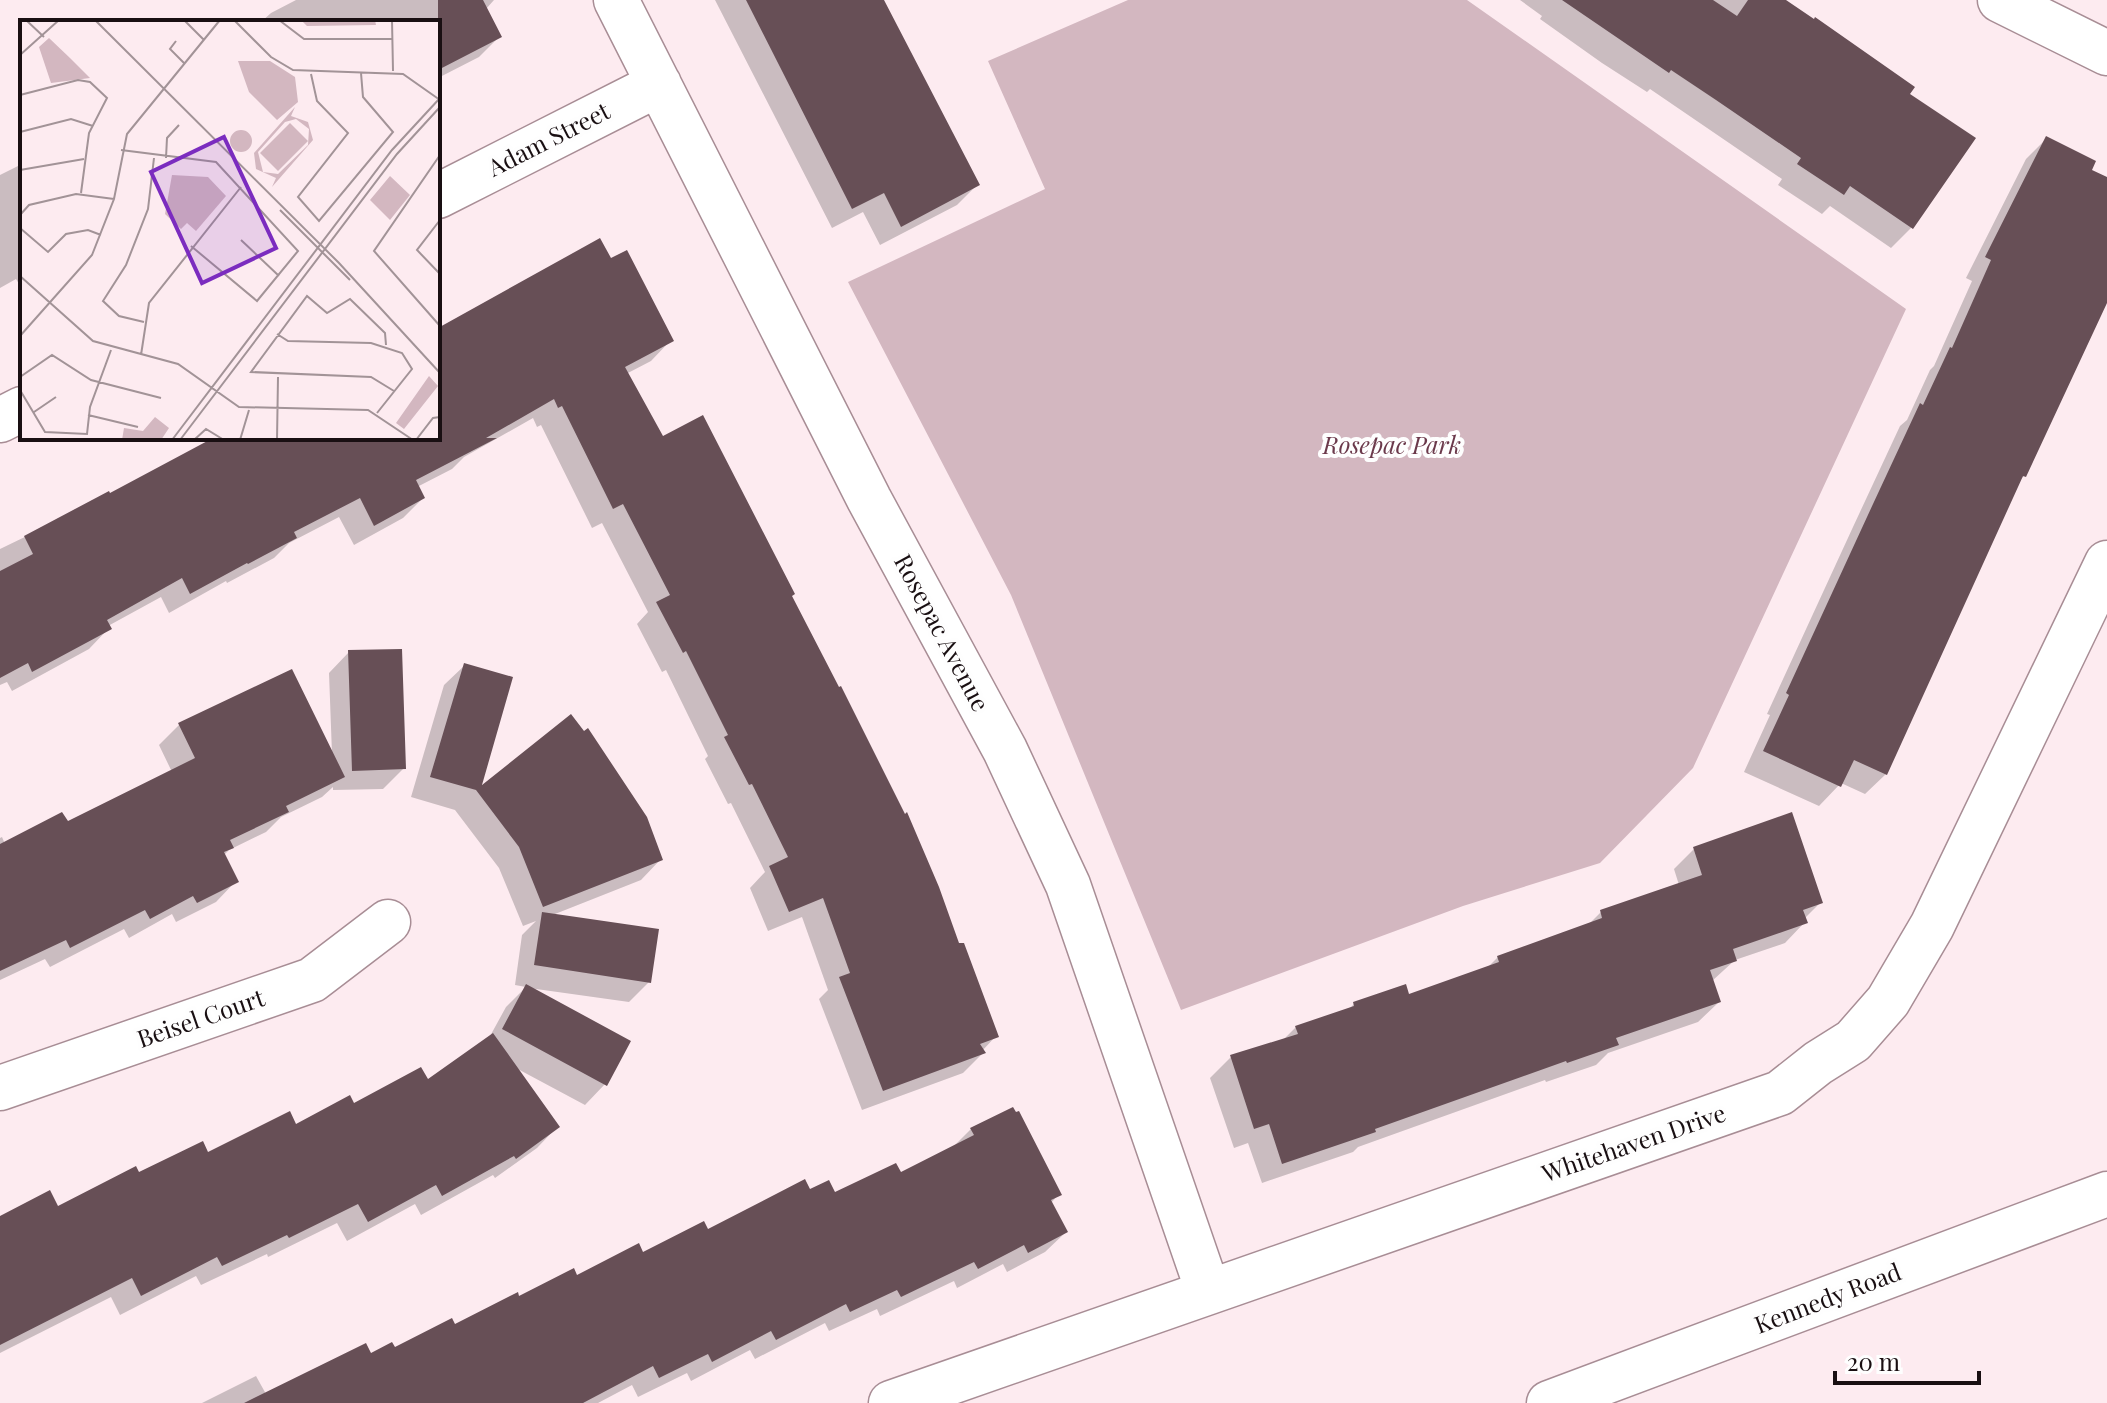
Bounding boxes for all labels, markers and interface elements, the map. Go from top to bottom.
inset map [20,20,440,440]
street label: Adam Street [481,94,615,183]
park label: Rosepac Park [1322,428,1461,460]
street label: Rosepac Avenue [888,548,998,716]
street label: Beisel Court [132,980,269,1054]
street label: Whitehaven Drive [1536,1096,1729,1189]
street label: Kennedy Road [1749,1254,1905,1340]
scale bar [1835,1335,1979,1385]
text: 20 m [1847,1345,1900,1377]

